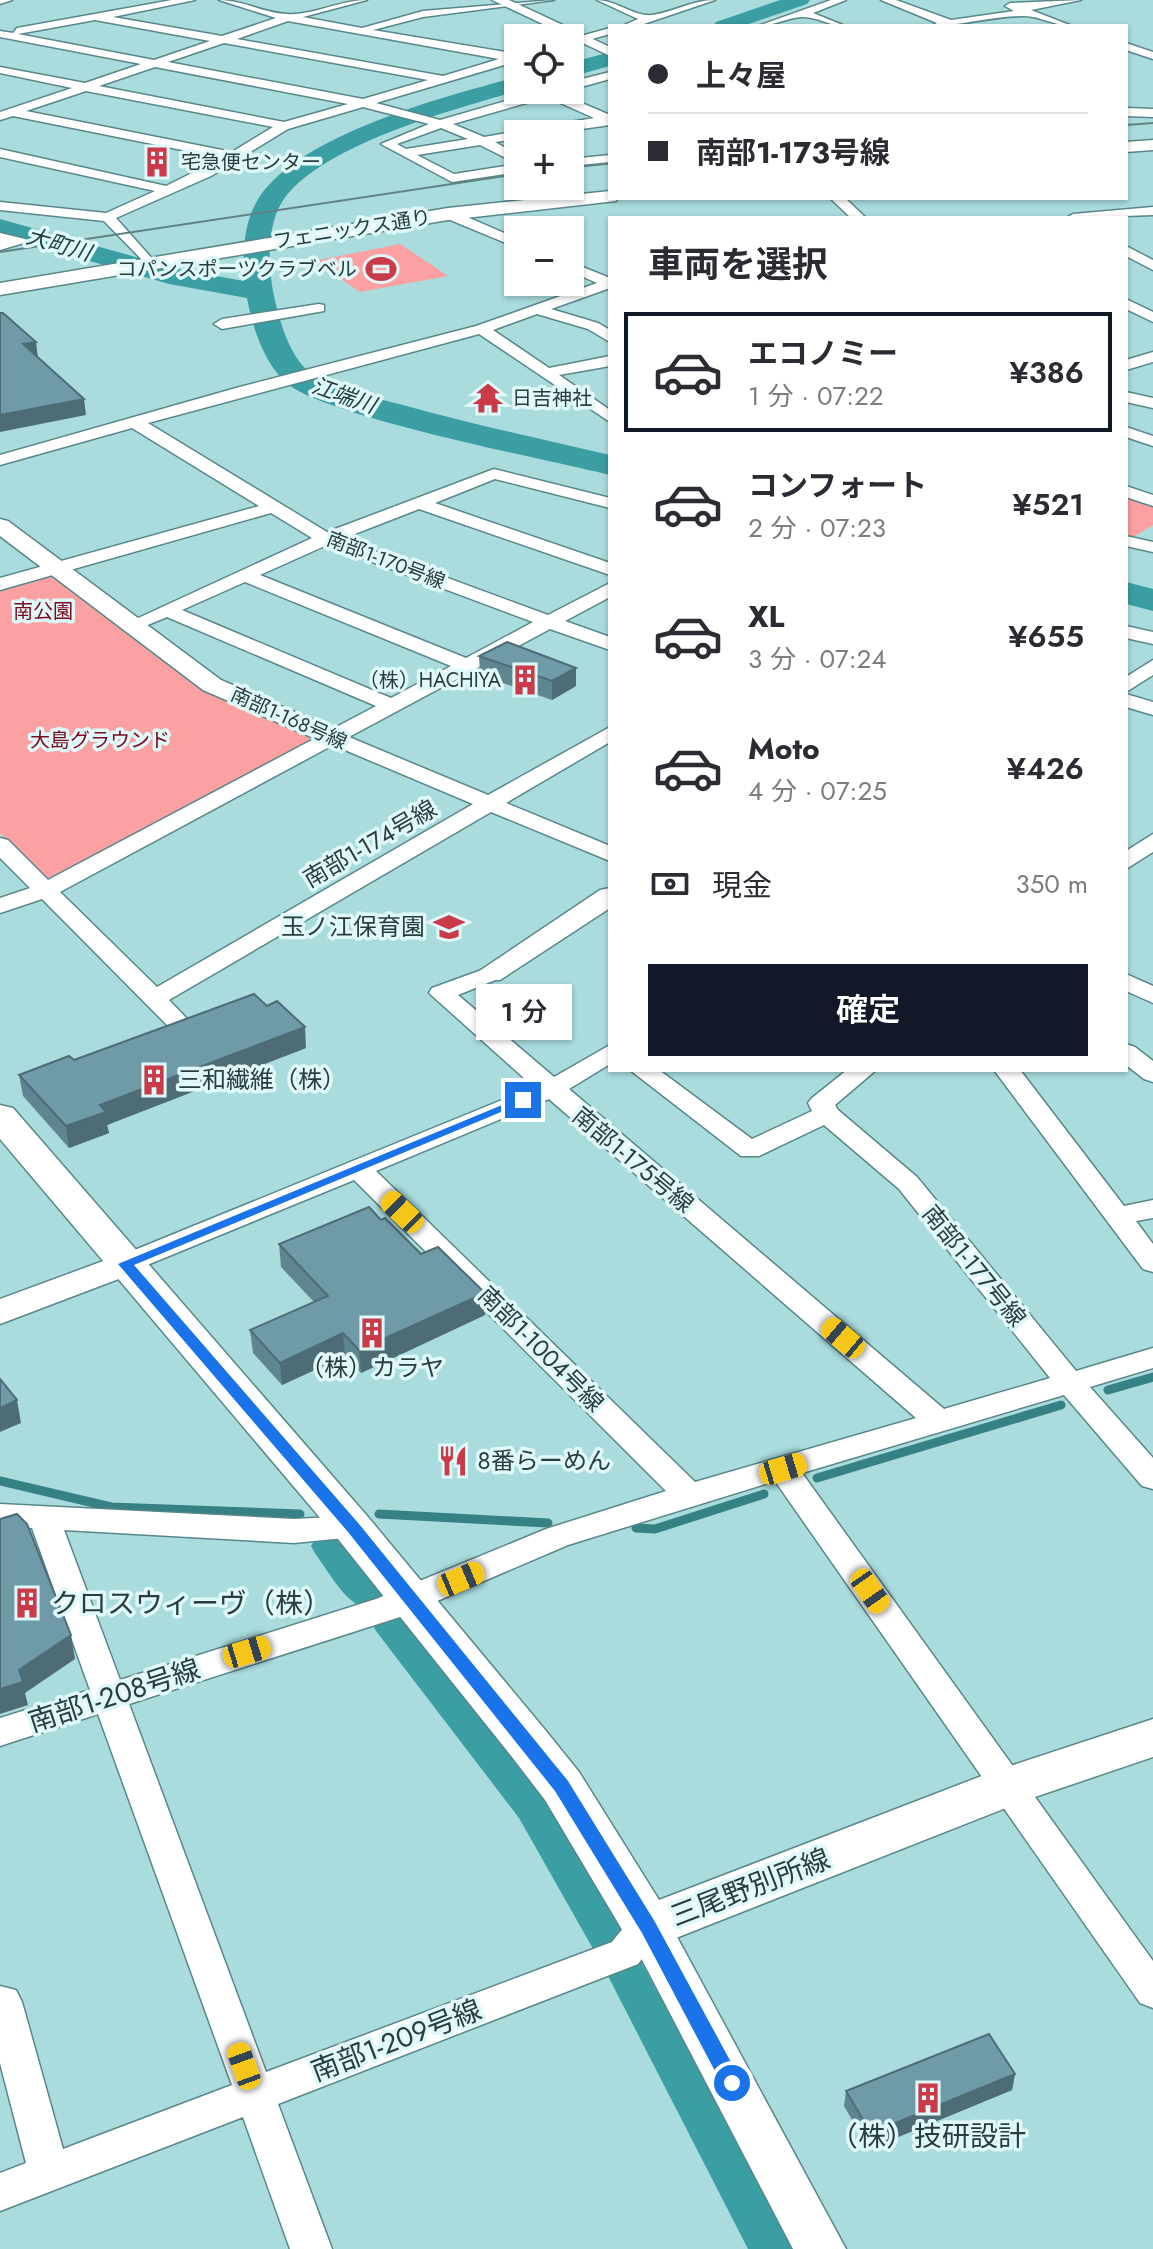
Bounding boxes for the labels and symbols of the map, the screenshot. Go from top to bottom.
building icon: 宅急便センター [140,145,174,179]
place label: 宅急便センター [181,148,321,177]
street label: フェニックス通り [271,203,433,256]
water label: 大町川 [23,220,97,269]
sports icon: コパンスポーツクラブベル [364,252,398,286]
place label: コパンスポーツクラブベル [117,255,357,284]
water label: 江端川 [308,369,382,422]
temple icon: 日吉神社 [471,381,505,415]
place label: 日吉神社 [512,384,592,413]
street label: 南部1-170号線 [322,525,449,596]
park label: 南公園 [13,597,73,626]
building icon: （株）HACHIYA [508,663,542,697]
place label: （株）HACHIYA [359,666,502,695]
street label: 南部1-168号線 [226,680,352,757]
park label: 大島グラウンド [30,726,170,755]
street label: 南部1-174号線 [296,791,443,896]
place label: 玉ノ江保育園 [281,909,425,944]
school or university icon: 玉ノ江保育園 [432,910,466,944]
callout: 1 分 [475,984,571,1040]
place label: 三和繊維（株） [178,1062,346,1097]
building icon: 三和繊維（株） [137,1063,171,1097]
route end [505,1082,541,1118]
street label: 南部1-175号線 [565,1098,702,1221]
car [376,1187,428,1237]
street label: 南部1-177号線 [914,1197,1035,1334]
street label: 南部1-1004号線 [470,1278,612,1420]
car [817,1313,869,1363]
building icon: （株）カラヤ [355,1316,389,1350]
place label: （株）カラヤ [300,1350,444,1385]
place label: ８番らーめん [477,1443,611,1478]
restaurant icon: ８番らーめん [436,1444,470,1478]
car [757,1451,809,1487]
car [434,1559,488,1599]
car [846,1564,894,1618]
place label: クロスウィーヴ（株） [51,1583,331,1624]
building icon: クロスウィーヴ（株） [10,1586,44,1620]
car [221,1634,273,1670]
street label: 南部1-208号線 [23,1648,205,1743]
street label: 三尾野別所線 [664,1838,836,1937]
street label: 南部1-209号線 [305,1989,487,2092]
car [225,2039,263,2093]
route start [714,2065,750,2101]
building icon: （株）技研設計 [911,2081,945,2115]
place label: （株）技研設計 [830,2116,1026,2157]

